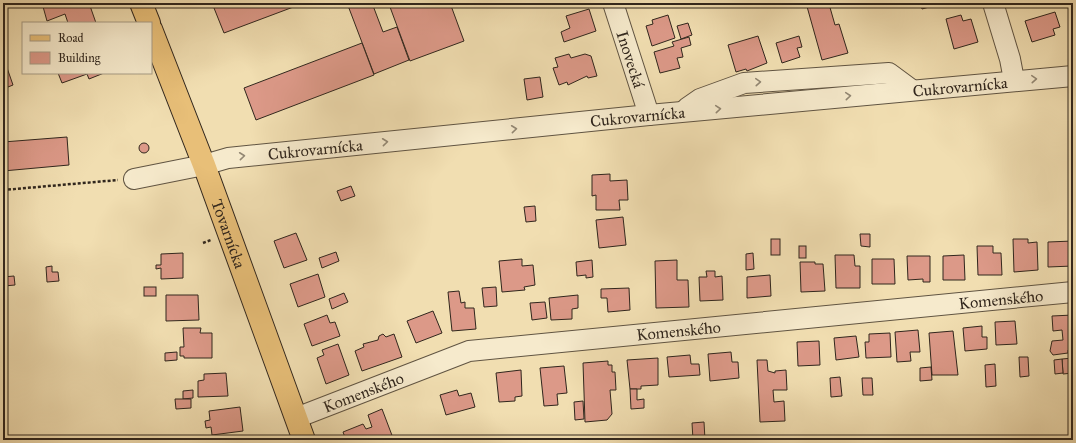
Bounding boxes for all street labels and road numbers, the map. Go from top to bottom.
street label: Inovecká [613,28,649,90]
street label: Cukrovarnícka [912,73,1009,101]
street label: Cukrovarnícka [589,103,686,131]
street label: Cukrovarnícka [267,135,364,164]
street label: Tovarnícka [207,197,250,271]
street label: Komenského [958,286,1044,313]
street label: Komenského [635,317,722,345]
street label: Komenského [320,368,406,417]

